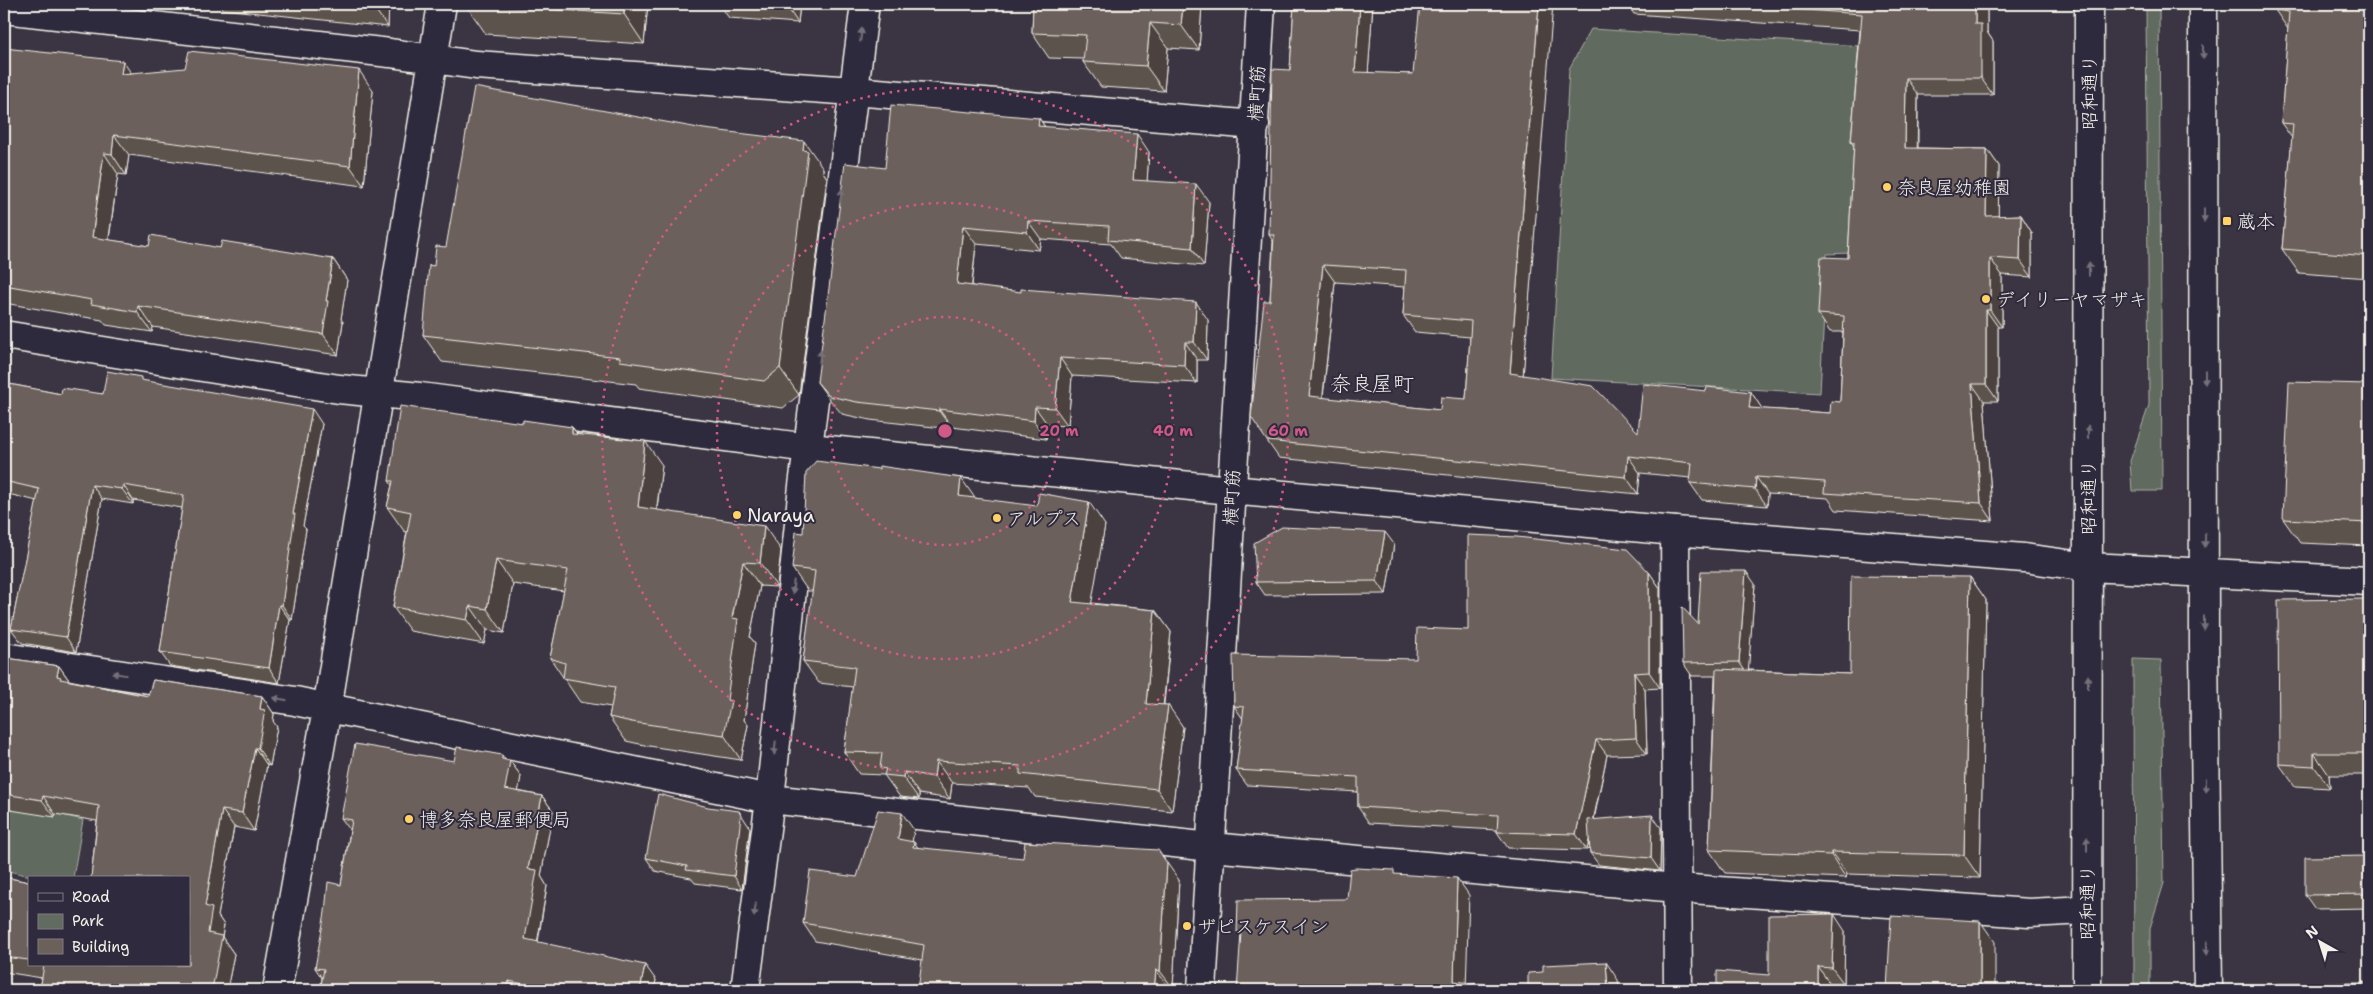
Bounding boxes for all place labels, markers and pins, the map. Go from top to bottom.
place label: 奈良屋幼稚園 [1897,175,2011,200]
marker: 奈良屋幼稚園 [1881,181,1893,193]
place label: 蔵本 [2237,209,2275,234]
marker: 蔵本 [2221,215,2233,227]
place label: デイリーヤマザキ [1996,287,2147,312]
marker: デイリーヤマザキ [1980,293,1992,305]
centre of rings [936,422,954,440]
place label: Naraya [747,503,815,528]
place label: アルプス [1007,506,1081,531]
marker: Naraya [731,509,743,521]
marker: アルプス [991,512,1003,524]
place label: 博多奈良屋郵便局 [419,807,571,832]
marker: 博多奈良屋郵便局 [403,813,415,825]
place label: ザピスケスイン [1197,914,1329,939]
marker: ザピスケスイン [1181,920,1193,932]

